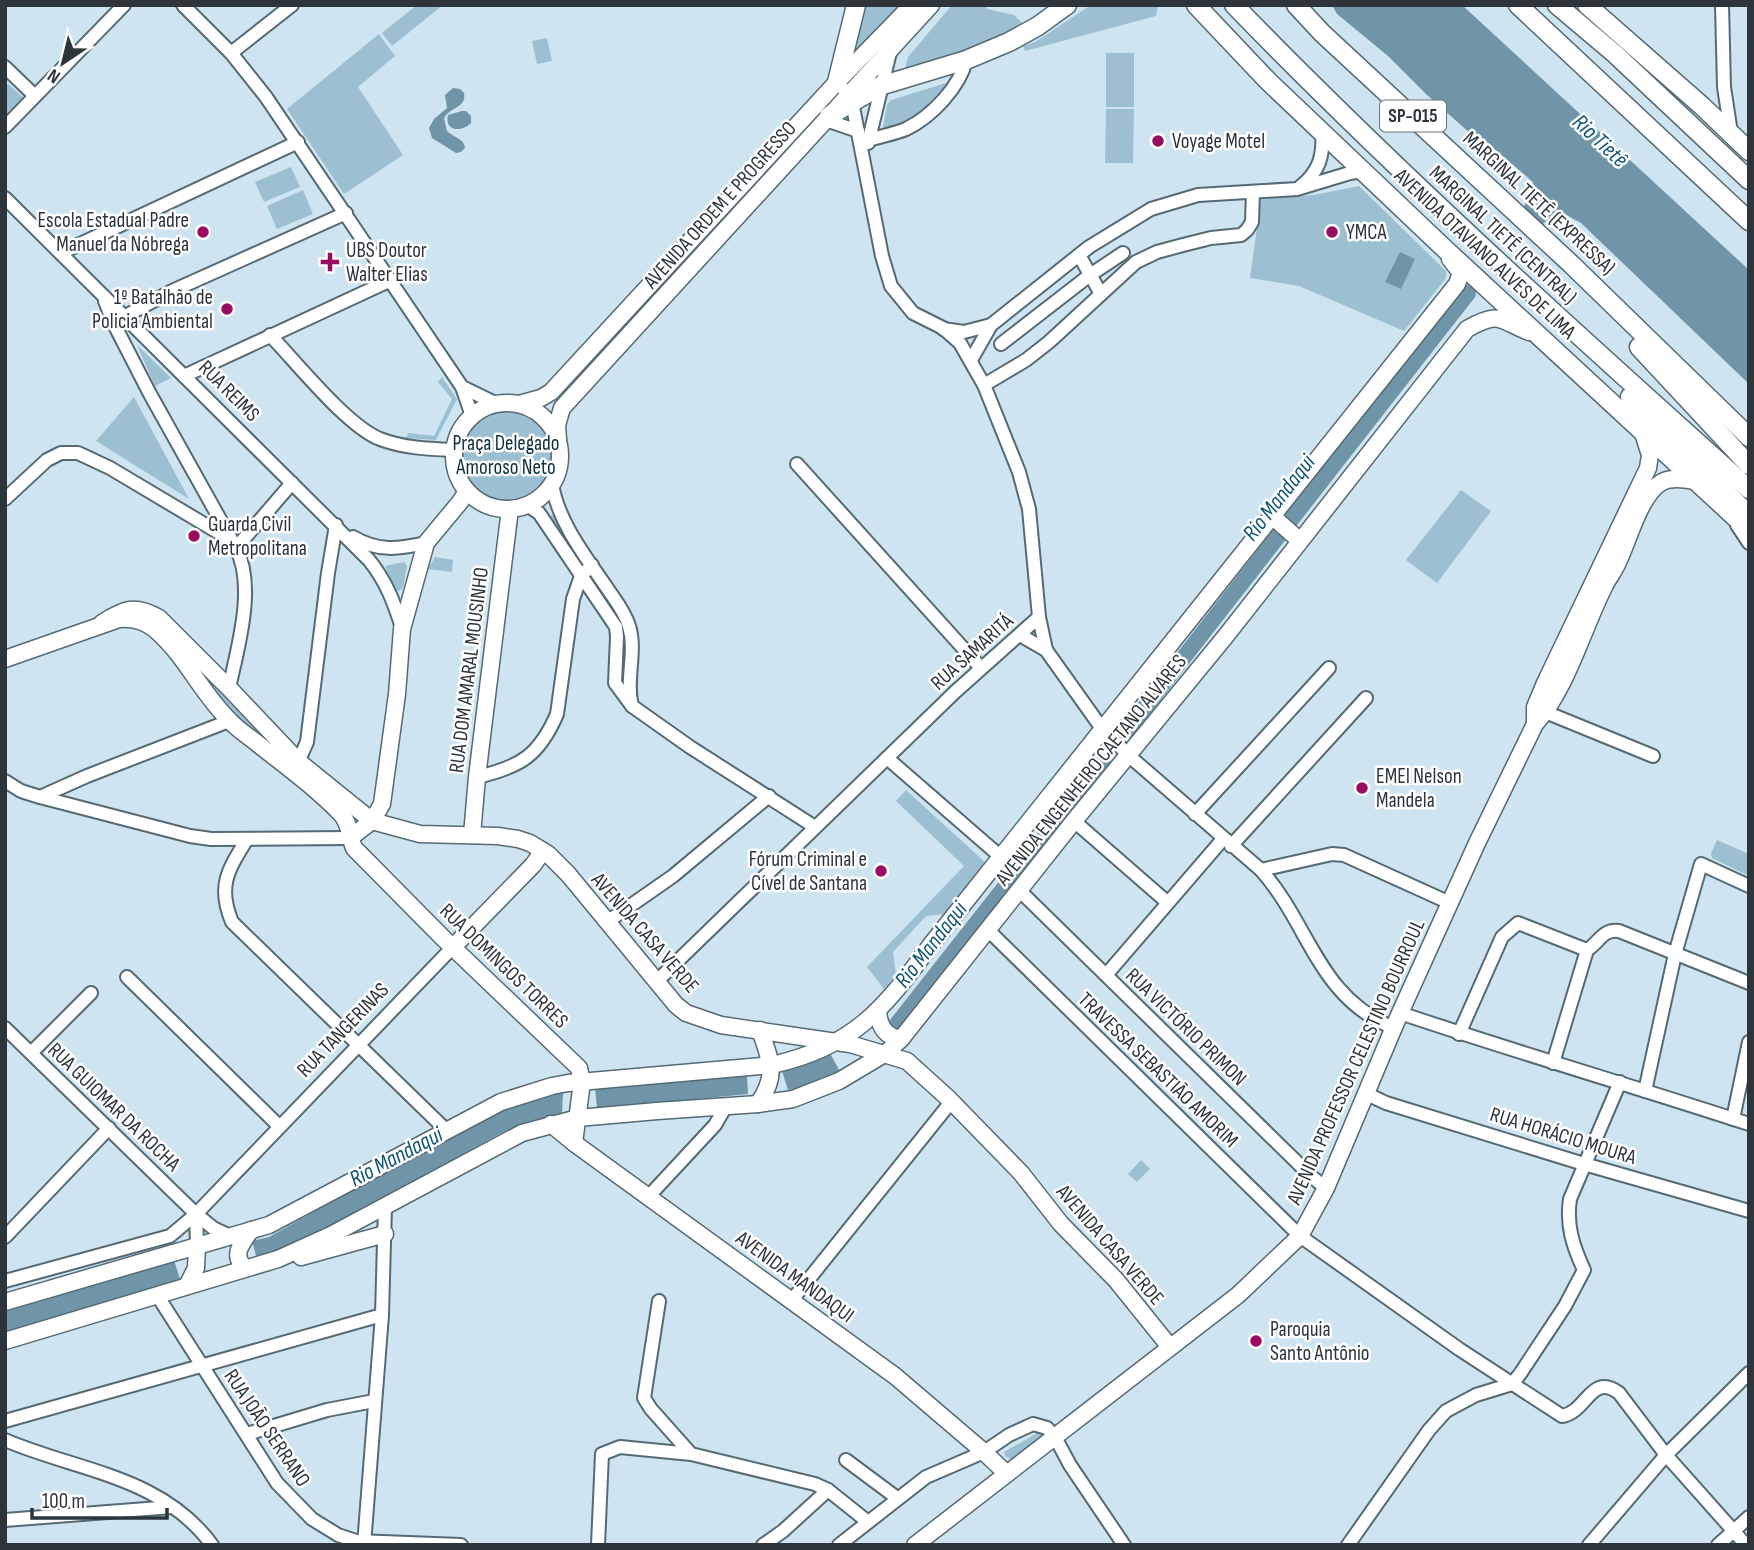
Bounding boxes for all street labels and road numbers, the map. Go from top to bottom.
road number: SP-015 [1380,100,1446,132]
street label: AVENIDA ORDEM E PROGRESSO [638,116,802,294]
street label: MARGINAL TIETÊ (EXPRESSA) [1458,126,1620,280]
street label: MARGINAL TIETÊ (CENTRAL) [1424,160,1582,310]
street label: AVENIDA OTAVIANO ALVES DE LIMA [1388,163,1582,345]
street label: RUA REIMS [193,355,265,427]
street label: RUA DOM AMARAL MOUSINHO [444,566,494,774]
street label: RUA SAMARITÁ [926,608,1019,695]
street label: AVENIDA ENGENHEIRO CAETANO ALVARES [990,650,1192,891]
street label: AVENIDA CASA VERDE [585,867,704,998]
street label: RUA DOMINGOS TORRES [435,898,573,1034]
street label: AVENIDA PROFESSOR CELESTINO BOURROUL [1281,915,1430,1209]
street label: RUA VICTÓRIO PRIMON [1120,963,1252,1091]
street label: RUA TANGERINAS [292,978,394,1082]
street label: TRAVESSA SEBASTIÃO AMORIM [1073,987,1243,1153]
street label: RUA GUIOMAR DA ROCHA [43,1037,186,1177]
street label: RUA HORÁCIO MOURA [1487,1102,1640,1170]
street label: AVENIDA CASA VERDE [1050,1179,1169,1310]
street label: AVENIDA MANDAQUI [730,1225,859,1328]
street label: RUA JOÃO SERRANO [219,1365,315,1491]

